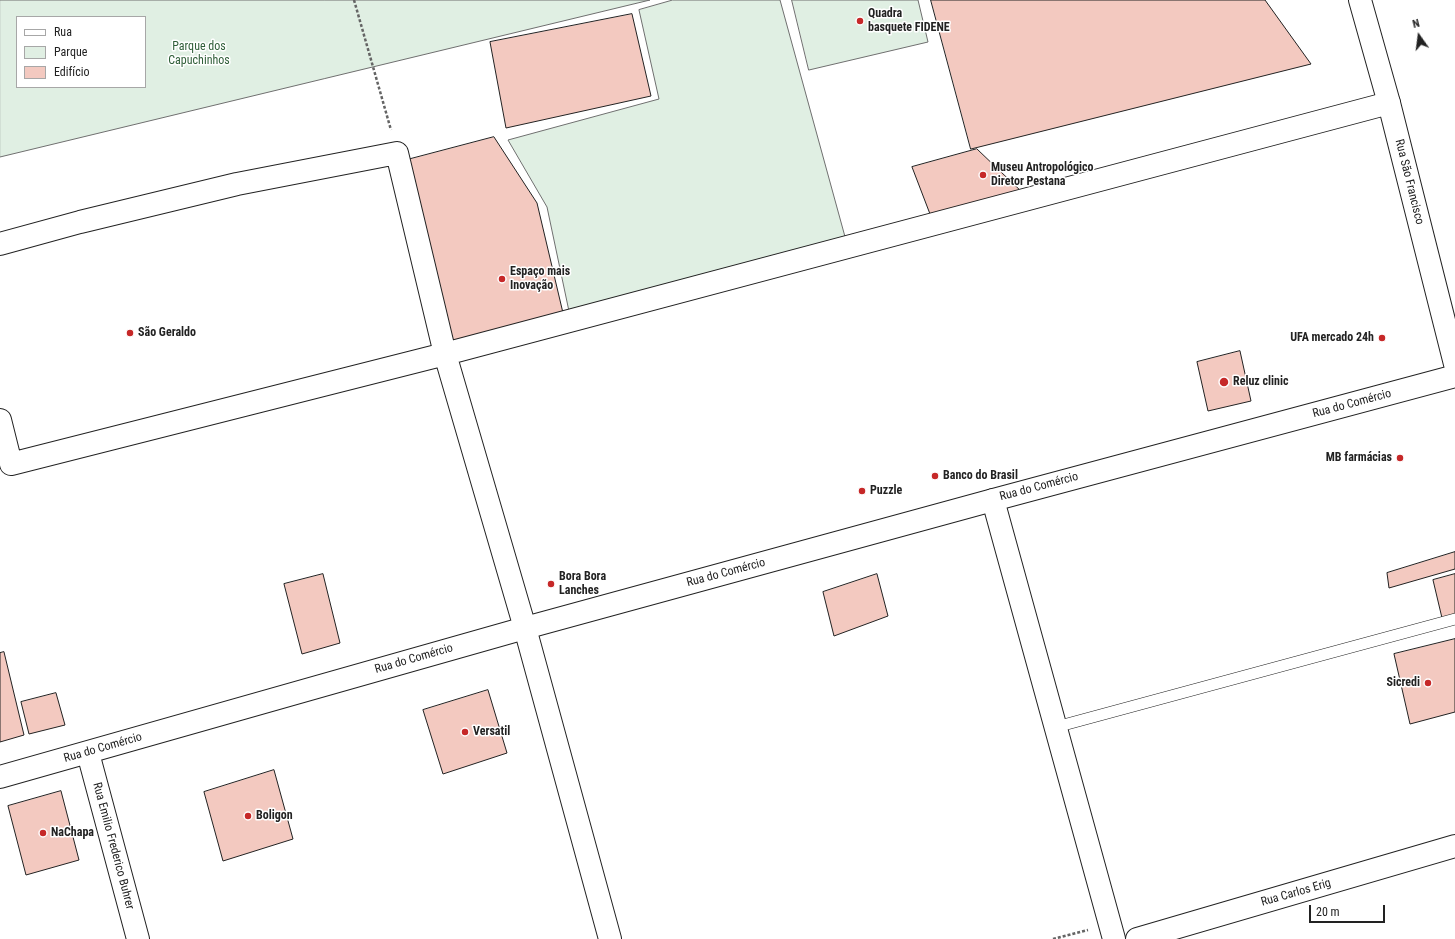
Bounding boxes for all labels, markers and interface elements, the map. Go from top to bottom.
place label: Quadra basquete FIDENE [868,7,950,35]
legend [16,16,146,88]
marker: Quadra basquete FIDENE [855,16,865,26]
north arrow [1399,16,1439,56]
text: N [1411,17,1421,31]
text: Rua [54,25,72,39]
park label: Parque dos Capuchinhos [168,40,230,68]
text: Parque [54,45,87,59]
text: Edifício [54,65,90,79]
street label: Rua São Francisco [1391,138,1427,226]
place label: Museu Antropológico Diretor Pestana [991,161,1094,189]
marker: Museu Antropológico Diretor Pestana [978,170,988,180]
place label: Espaço mais Inovação [510,265,570,293]
marker: Espaço mais Inovação [497,274,507,284]
place label: São Geraldo [138,326,196,340]
marker: São Geraldo [125,328,135,338]
place label: UFA mercado 24h [1290,331,1374,345]
marker: UFA mercado 24h [1377,333,1387,343]
place label: Reluz clinic [1233,375,1289,389]
marker: Reluz clinic [1218,376,1230,388]
street label: Rua do Comércio [1311,387,1393,421]
place label: MB farmácias [1326,451,1392,465]
marker: MB farmácias [1395,453,1405,463]
place label: Banco do Brasil [943,469,1018,483]
street label: Rua do Comércio [998,470,1080,504]
marker: Banco do Brasil [930,471,940,481]
place label: Puzzle [870,484,902,498]
marker: Puzzle [857,486,867,496]
street label: Rua do Comércio [685,556,767,590]
place label: Bora Bora Lanches [559,570,606,598]
marker: Bora Bora Lanches [546,579,556,589]
street label: Rua do Comércio [373,641,455,677]
place label: Sicredi [1386,676,1420,690]
marker: Sicredi [1423,678,1433,688]
place label: Versatil [473,725,510,739]
marker: Versatil [460,727,470,737]
street label: Rua do Comércio [62,730,144,766]
street label: Rua Emilio Frederico Buhrer [89,781,137,911]
place label: Boligon [256,809,293,823]
marker: Boligon [243,811,253,821]
place label: NaChapa [51,826,94,840]
marker: NaChapa [38,828,48,838]
street label: Rua Carlos Erig [1259,876,1333,910]
scale bar [1311,897,1387,923]
text: 20 m [1316,905,1340,919]

